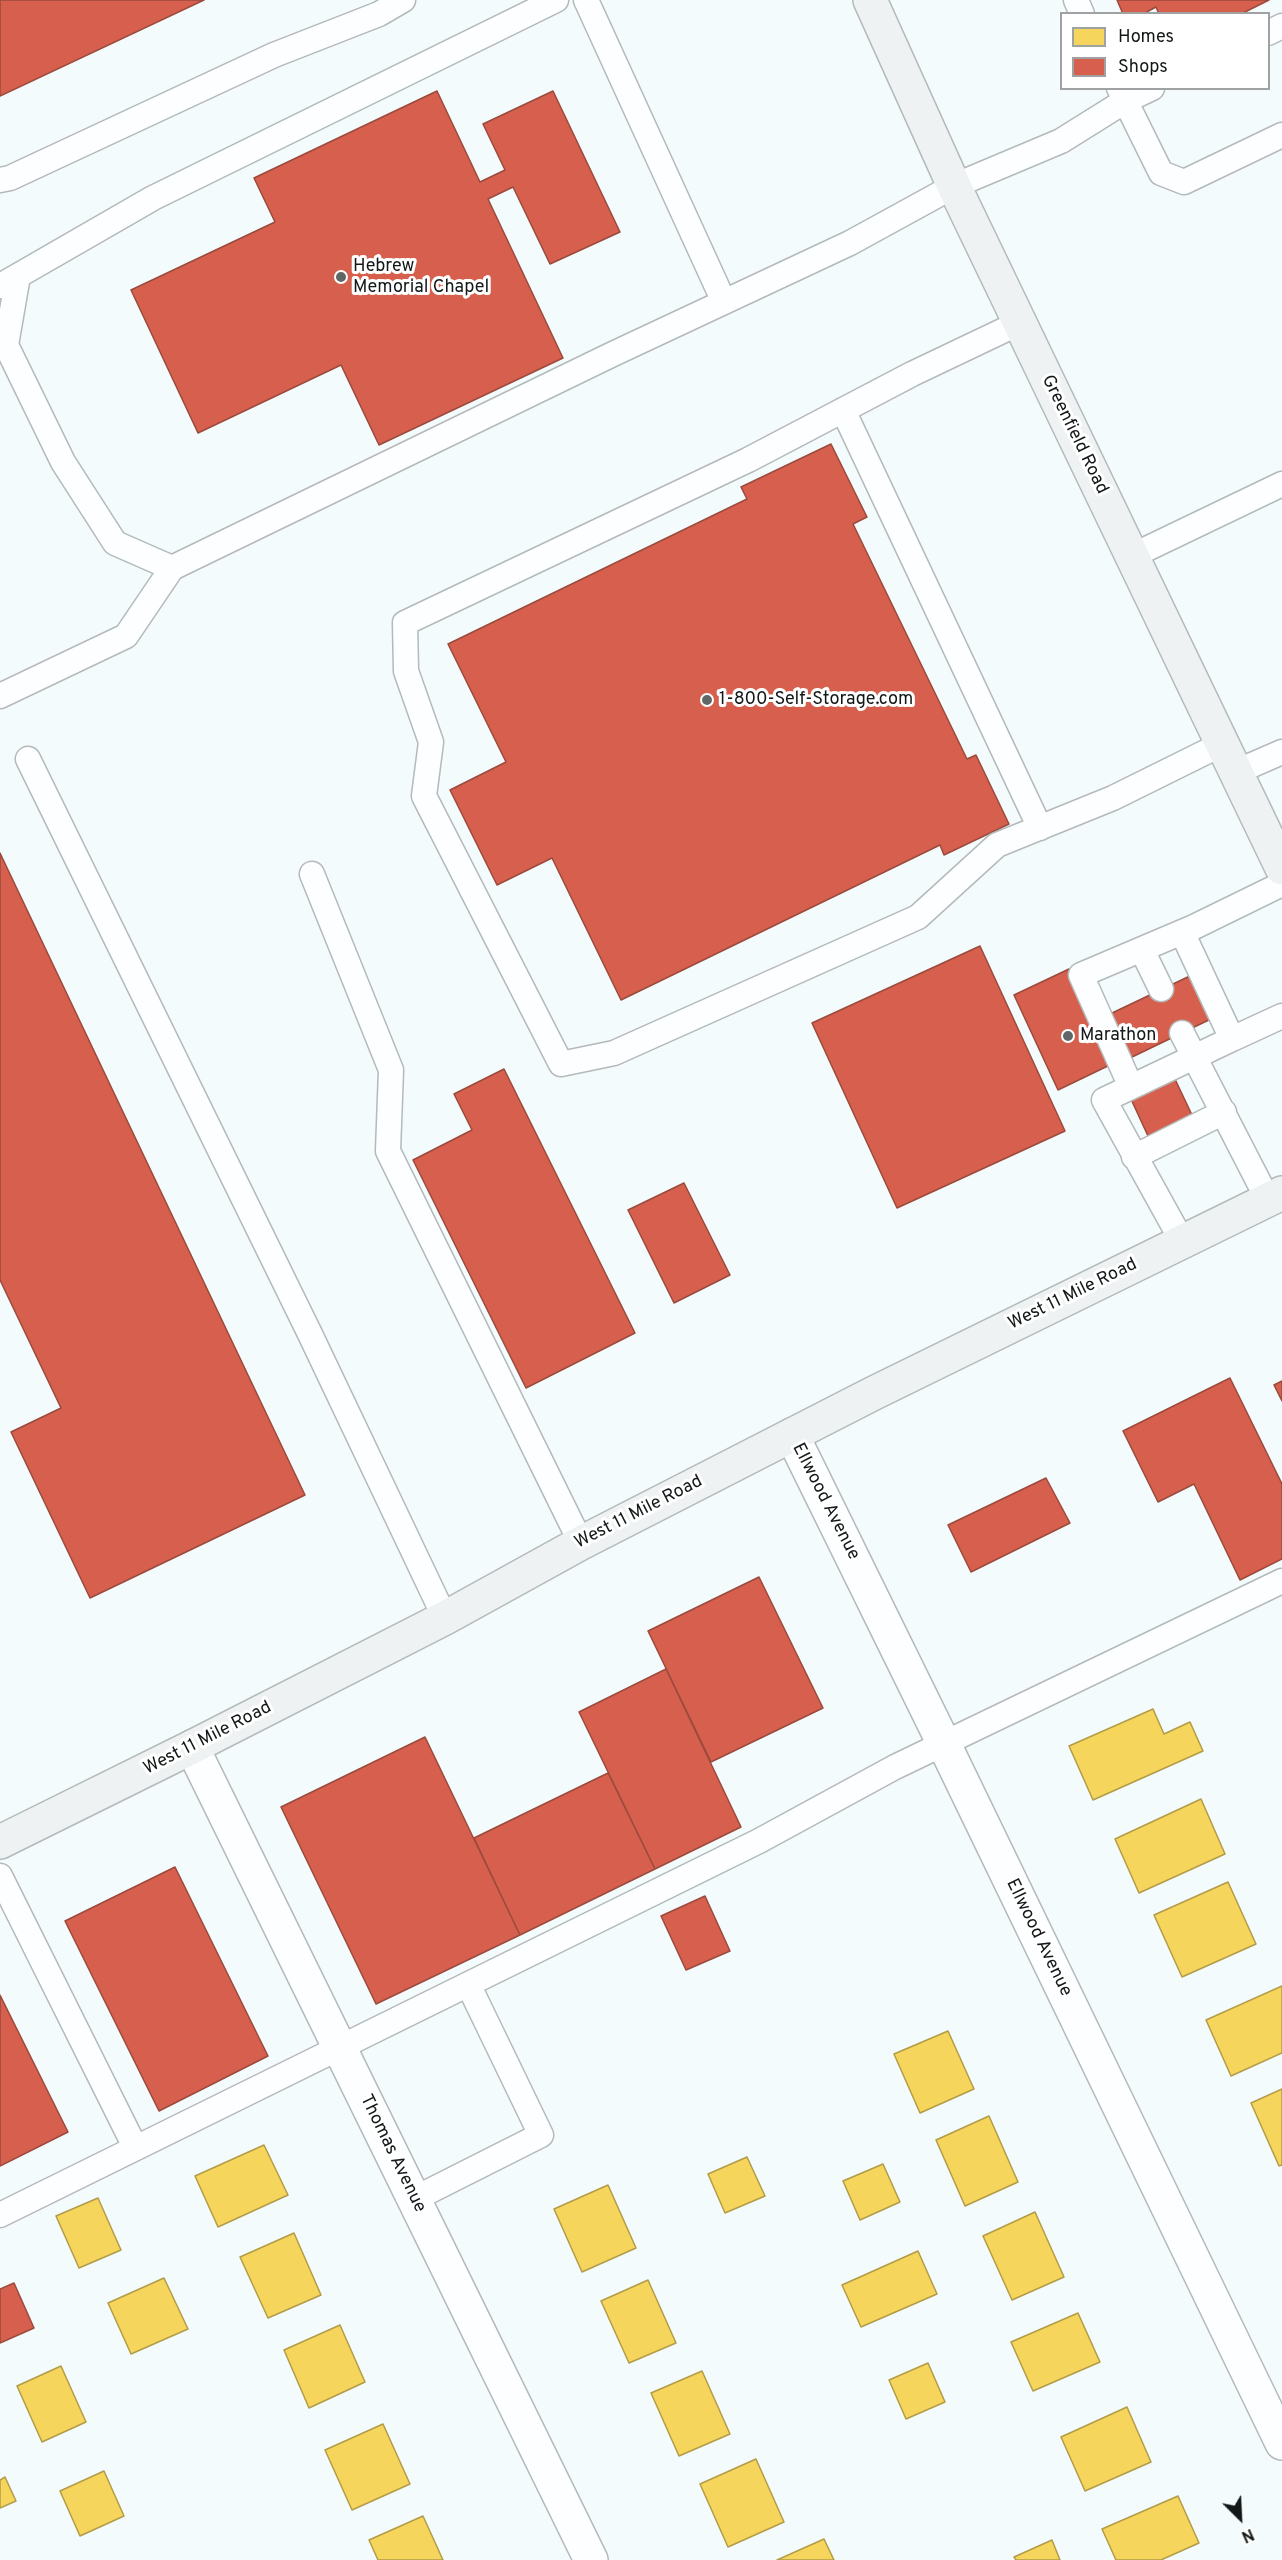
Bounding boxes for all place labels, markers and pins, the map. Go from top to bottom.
place label: Hebrew Memorial Chapel [353,256,489,298]
marker: Hebrew Memorial Chapel [334,270,348,284]
place label: 1-800-Self-Storage.com [719,689,913,711]
marker: 1-800-Self-Storage.com [700,693,714,707]
place label: Marathon [1080,1025,1156,1047]
marker: Marathon [1061,1029,1075,1043]

